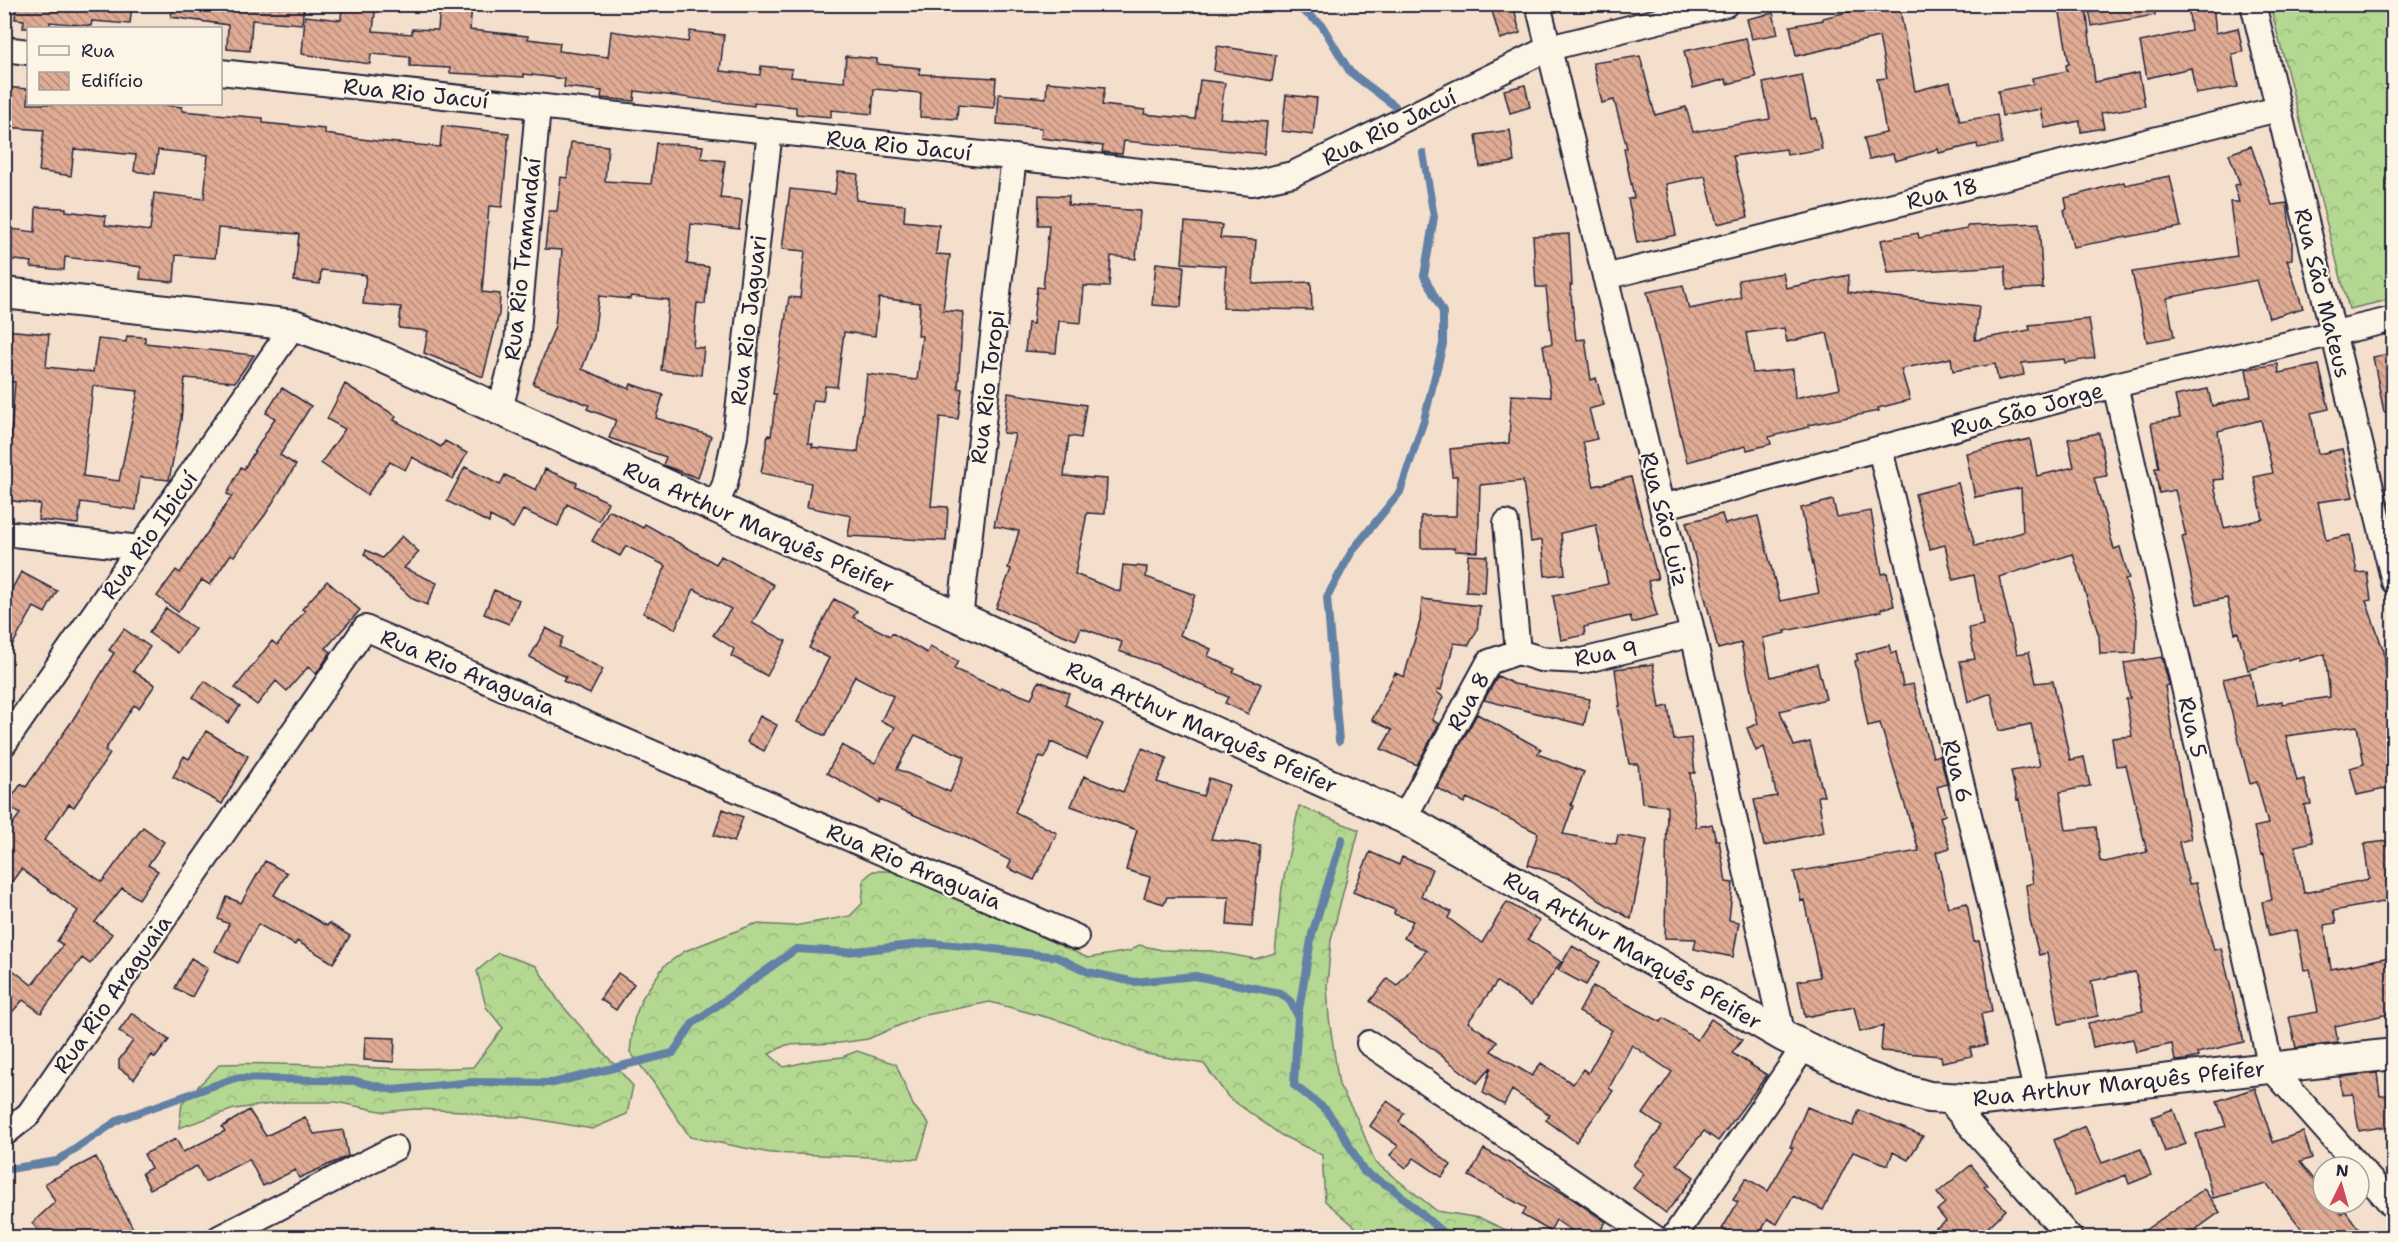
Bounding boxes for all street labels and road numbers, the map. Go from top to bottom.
street label: Rua Rio Jacuí [342,71,490,116]
street label: Rua Rio Jacuí [1317,82,1461,172]
street label: Rua Rio Jacuí [825,123,973,168]
street label: Rua Rio Tramandaí [497,156,548,362]
street label: Rua 18 [1903,171,1981,216]
street label: Rua São Mateus [2287,205,2358,381]
street label: Rua Rio Jaguari [724,233,773,407]
street label: Rua Rio Toropi [964,308,1011,466]
street label: Rua São Jorge [1948,375,2106,444]
street label: Rua São Luiz [1634,449,1695,589]
street label: Rua Arthur Marquês Pfeifer [619,454,899,600]
street label: Rua Rio Ibicuí [94,465,204,605]
street label: Rua Rio Araguaia [376,623,560,722]
street label: Rua 9 [1572,634,1640,673]
street label: Rua Arthur Marquês Pfeifer [1062,654,1342,800]
street label: Rua 8 [1440,666,1497,736]
street label: Rua 5 [2171,694,2214,761]
street label: Rua 6 [1936,737,1979,806]
street label: Rua Rio Araguaia [822,817,1006,916]
street label: Rua Arthur Marquês Pfeifer [1498,864,1767,1036]
street label: Rua Rio Araguaia [47,909,178,1079]
street label: Rua Arthur Marquês Pfeifer [1971,1054,2267,1113]

